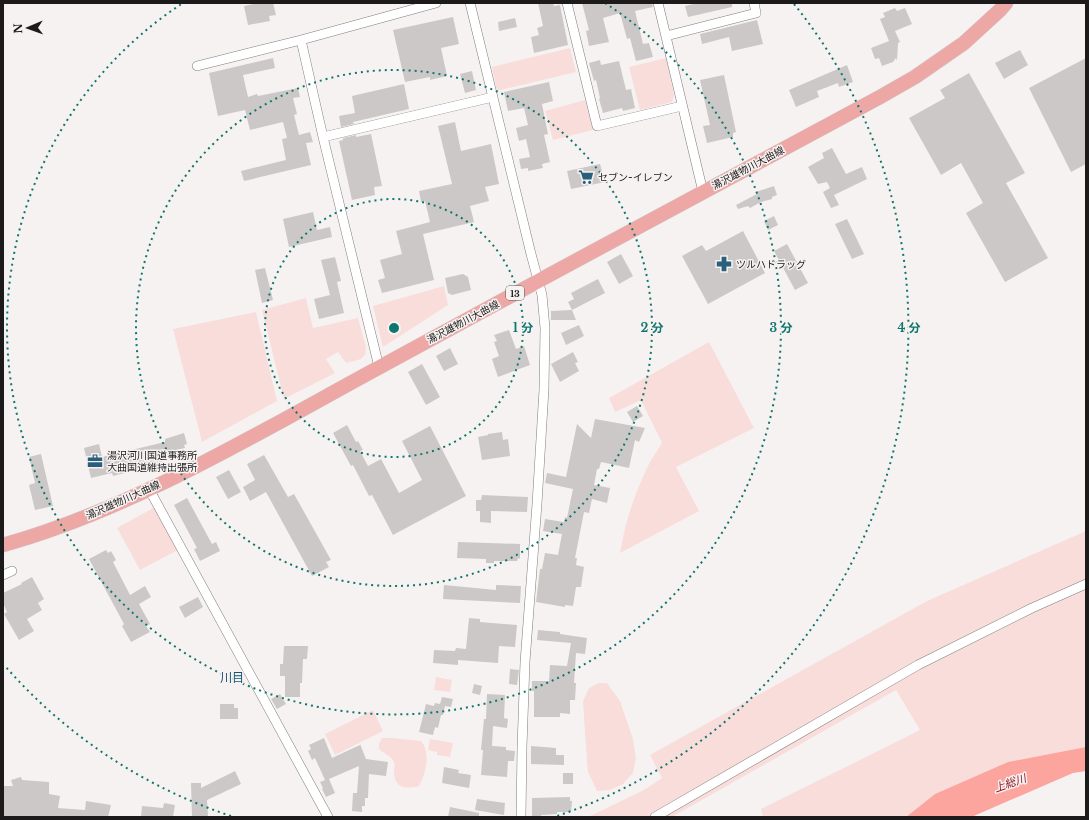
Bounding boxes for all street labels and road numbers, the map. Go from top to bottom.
street label: 湯沢雄物川大曲線 [710,143,786,193]
road number: 13 [506,286,524,300]
street label: 湯沢雄物川大曲線 [425,297,501,347]
street label: 湯沢雄物川大曲線 [84,478,162,522]

